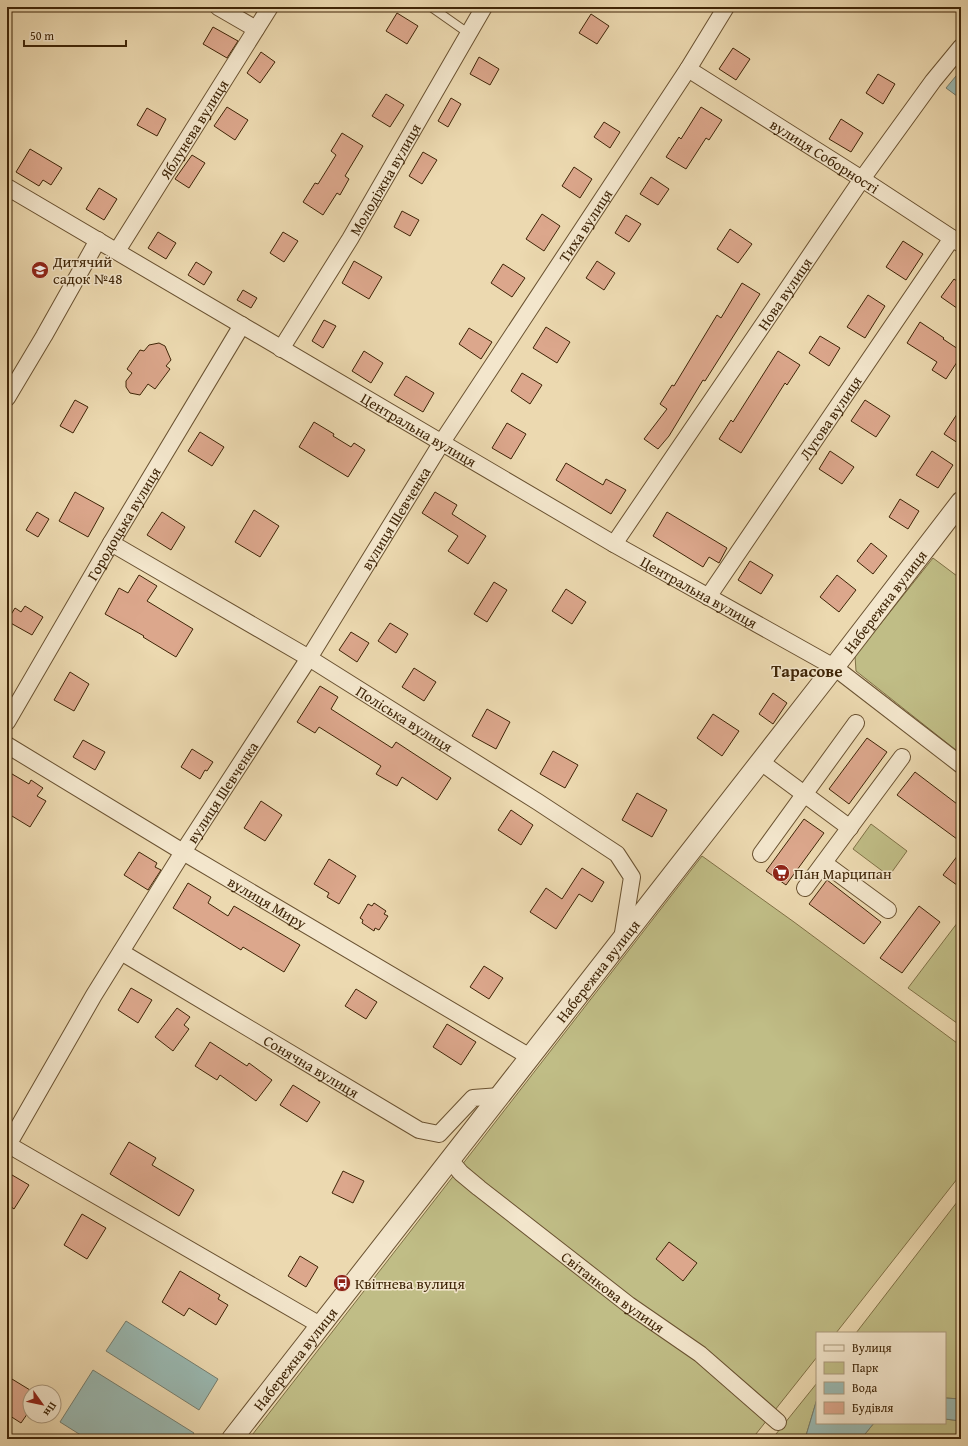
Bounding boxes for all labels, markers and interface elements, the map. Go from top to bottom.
scale bar [24,22,126,48]
text: 50 m [30,27,54,44]
street label: Яблунева вулиця [154,75,233,184]
street label: вулиця Соборності [766,113,883,198]
street label: Молодіжна вулиця [344,119,425,239]
street label: Тиха вулиця [553,184,617,266]
place label: Дитячий садок №48 [52,251,122,289]
street label: Нова вулиця [752,253,817,334]
school or university icon: Дитячий садок №48 [30,260,50,280]
street label: Лугова вулиця [794,371,866,464]
street label: Центральна вулиця [357,387,481,472]
street label: Городоцька вулиця [81,462,165,584]
street label: вулиця Шевченка [355,462,435,574]
street label: Набережна вулиця [838,545,932,657]
street label: Центральна вулиця [637,551,762,633]
district label: Тарасове [771,658,843,683]
street label: Поліська вулиця [352,680,457,757]
street label: вулиця Шевченка [181,736,263,847]
supermarket icon: Пан Марципан [771,863,791,883]
place label: Пан Марципан [794,863,892,884]
street label: вулиця Миру [224,870,311,933]
street label: Набережна вулиця [551,914,645,1027]
street label: Сонячна вулиця [260,1029,364,1103]
street label: Світанкова вулиця [557,1246,669,1337]
bus stop icon: Квітнева вулиця [332,1273,352,1293]
place label: Квітнева вулиця [355,1273,465,1294]
street label: Набережна вулиця [248,1302,342,1415]
legend [816,1332,946,1424]
text: Вулиця [852,1339,892,1356]
text: Парк [852,1359,879,1376]
text: Вода [852,1379,877,1396]
north arrow [22,1384,62,1424]
text: Пн [40,1399,61,1420]
text: Будівля [852,1399,893,1416]

